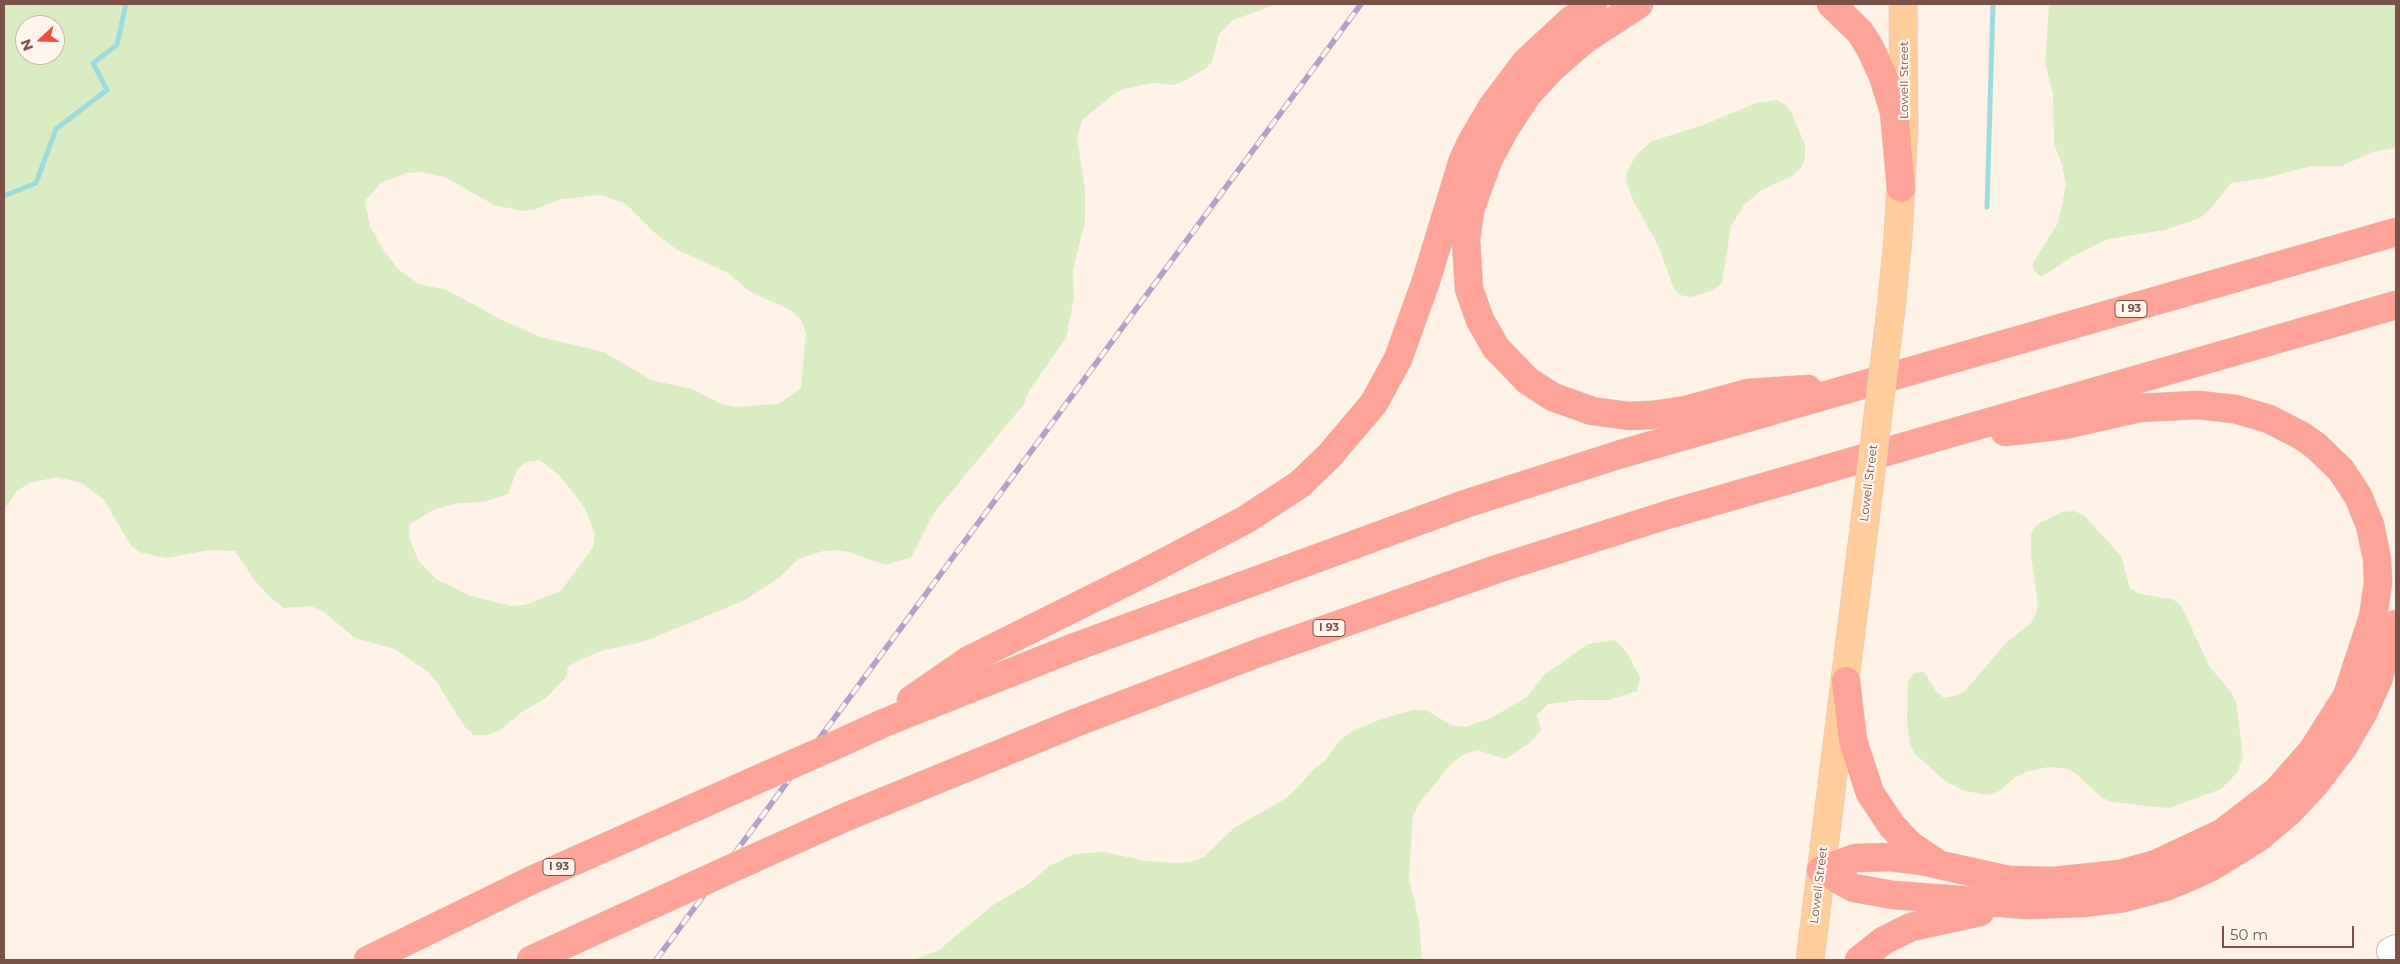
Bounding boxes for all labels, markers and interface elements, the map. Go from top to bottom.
north arrow [15,15,65,65]
text: N [17,37,37,54]
street label: Lowell Street [1897,41,1911,119]
road number: I 93 [2115,300,2147,318]
street label: Lowell Street [1857,444,1881,522]
road number: I 93 [1313,620,1345,636]
street label: Lowell Street [1807,846,1831,924]
road number: I 93 [543,859,575,876]
scale bar [2225,916,2358,948]
text: 50 m [2230,925,2268,944]

